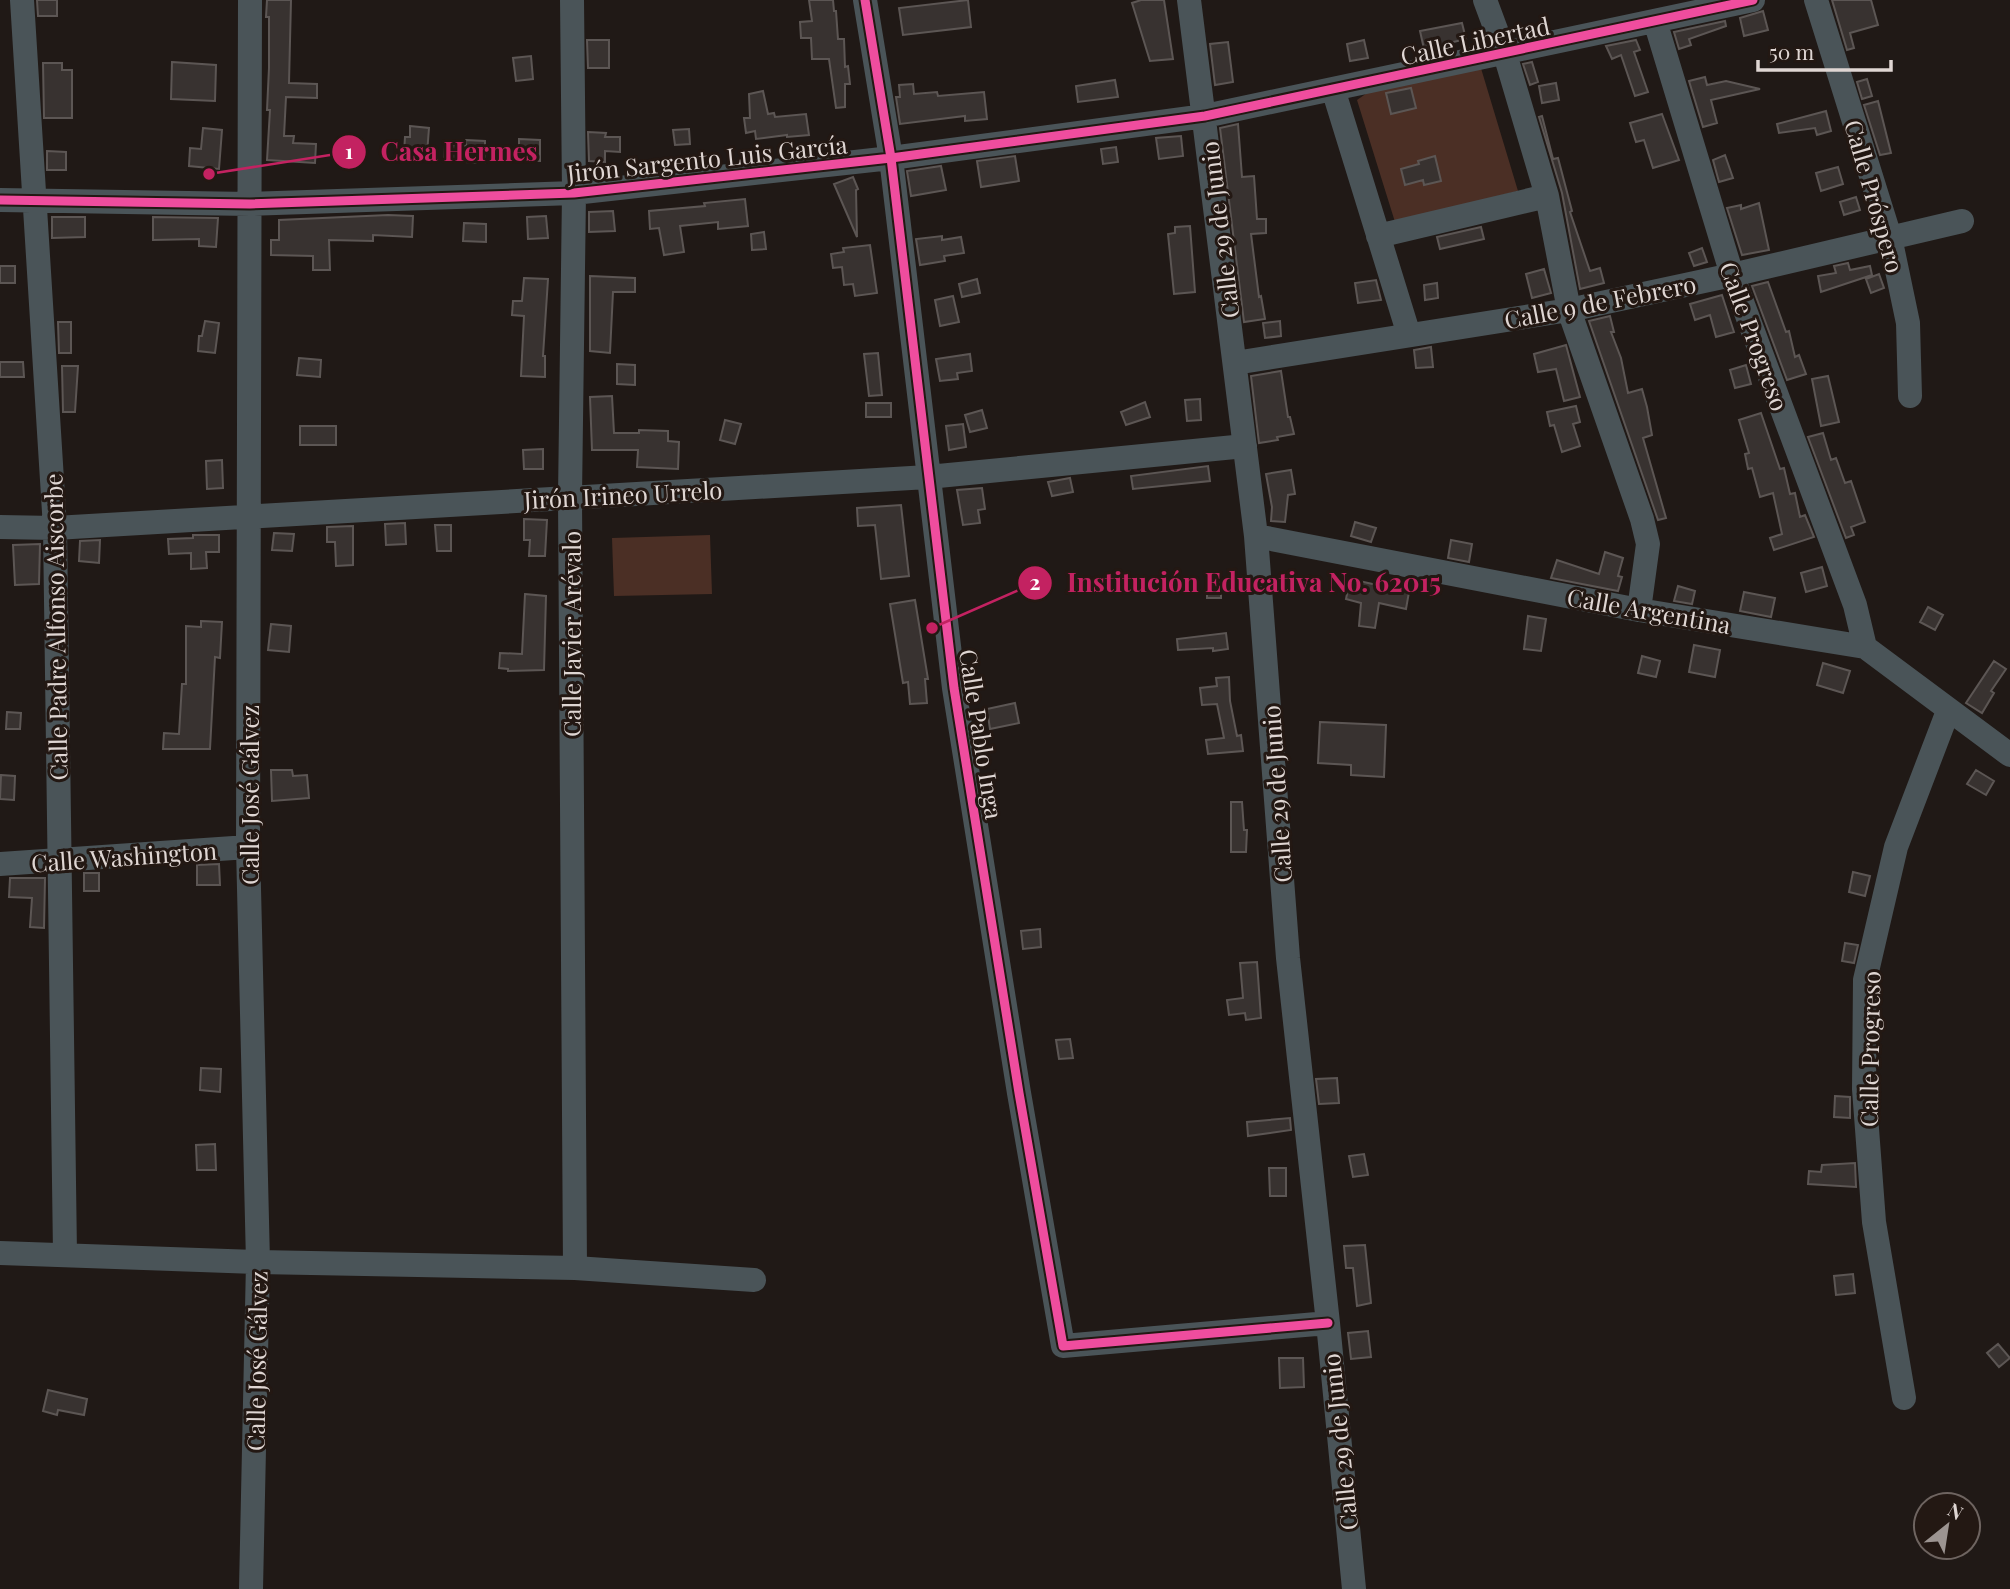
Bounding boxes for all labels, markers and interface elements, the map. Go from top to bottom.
street label: Calle Libertad [1397,9,1553,71]
scale bar [1758,28,1891,72]
text: 50 m [1769,37,1815,65]
street label: Calle Próspero [1838,116,1912,276]
street label: Jirón Sargento Luis García [564,127,849,189]
callout: Casa Hermes [332,128,552,175]
text: Casa Hermes [380,133,538,168]
text: 1 [345,136,353,164]
street label: Calle 29 de Junio [1192,140,1246,320]
street label: Calle Progreso [1713,257,1797,415]
street label: Calle 9 de Febrero [1501,267,1699,335]
street label: Calle Padre Alfonso Aiscorbe [36,473,74,781]
street label: Jirón Irineo Urrelo [522,473,723,515]
street label: Calle Javier Arévalo [555,531,587,737]
callout: Institución Educativa No. 62015 [1018,560,1455,607]
text: Institución Educativa No. 62015 [1067,564,1441,599]
text: 2 [1030,567,1041,595]
street label: Calle Argentina [1565,580,1733,640]
street label: Calle Pablo Inga [953,647,1011,821]
street label: Calle 29 de Junio [1254,704,1298,884]
street label: Calle José Gálvez [233,705,265,885]
street label: Calle Washington [30,834,218,878]
street label: Calle Progreso [1852,971,1886,1127]
street label: Calle José Gálvez [238,1271,274,1451]
street label: Calle 29 de Junio [1314,1352,1364,1532]
north arrow [1912,1491,1982,1561]
text: N [1944,1496,1969,1525]

